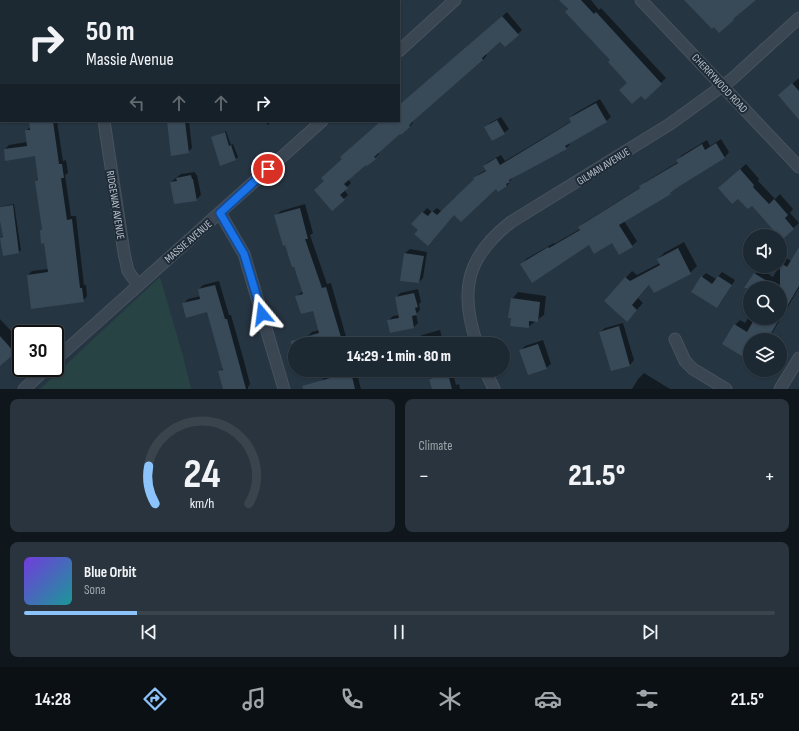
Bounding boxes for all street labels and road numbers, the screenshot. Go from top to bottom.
street label: CHERRYWOOD ROAD [689,51,750,115]
street label: GILMAN AVENUE [574,145,632,188]
street label: RIDGEWAY AVENUE [104,170,127,241]
street label: MASSIE AVENUE [162,217,215,265]

